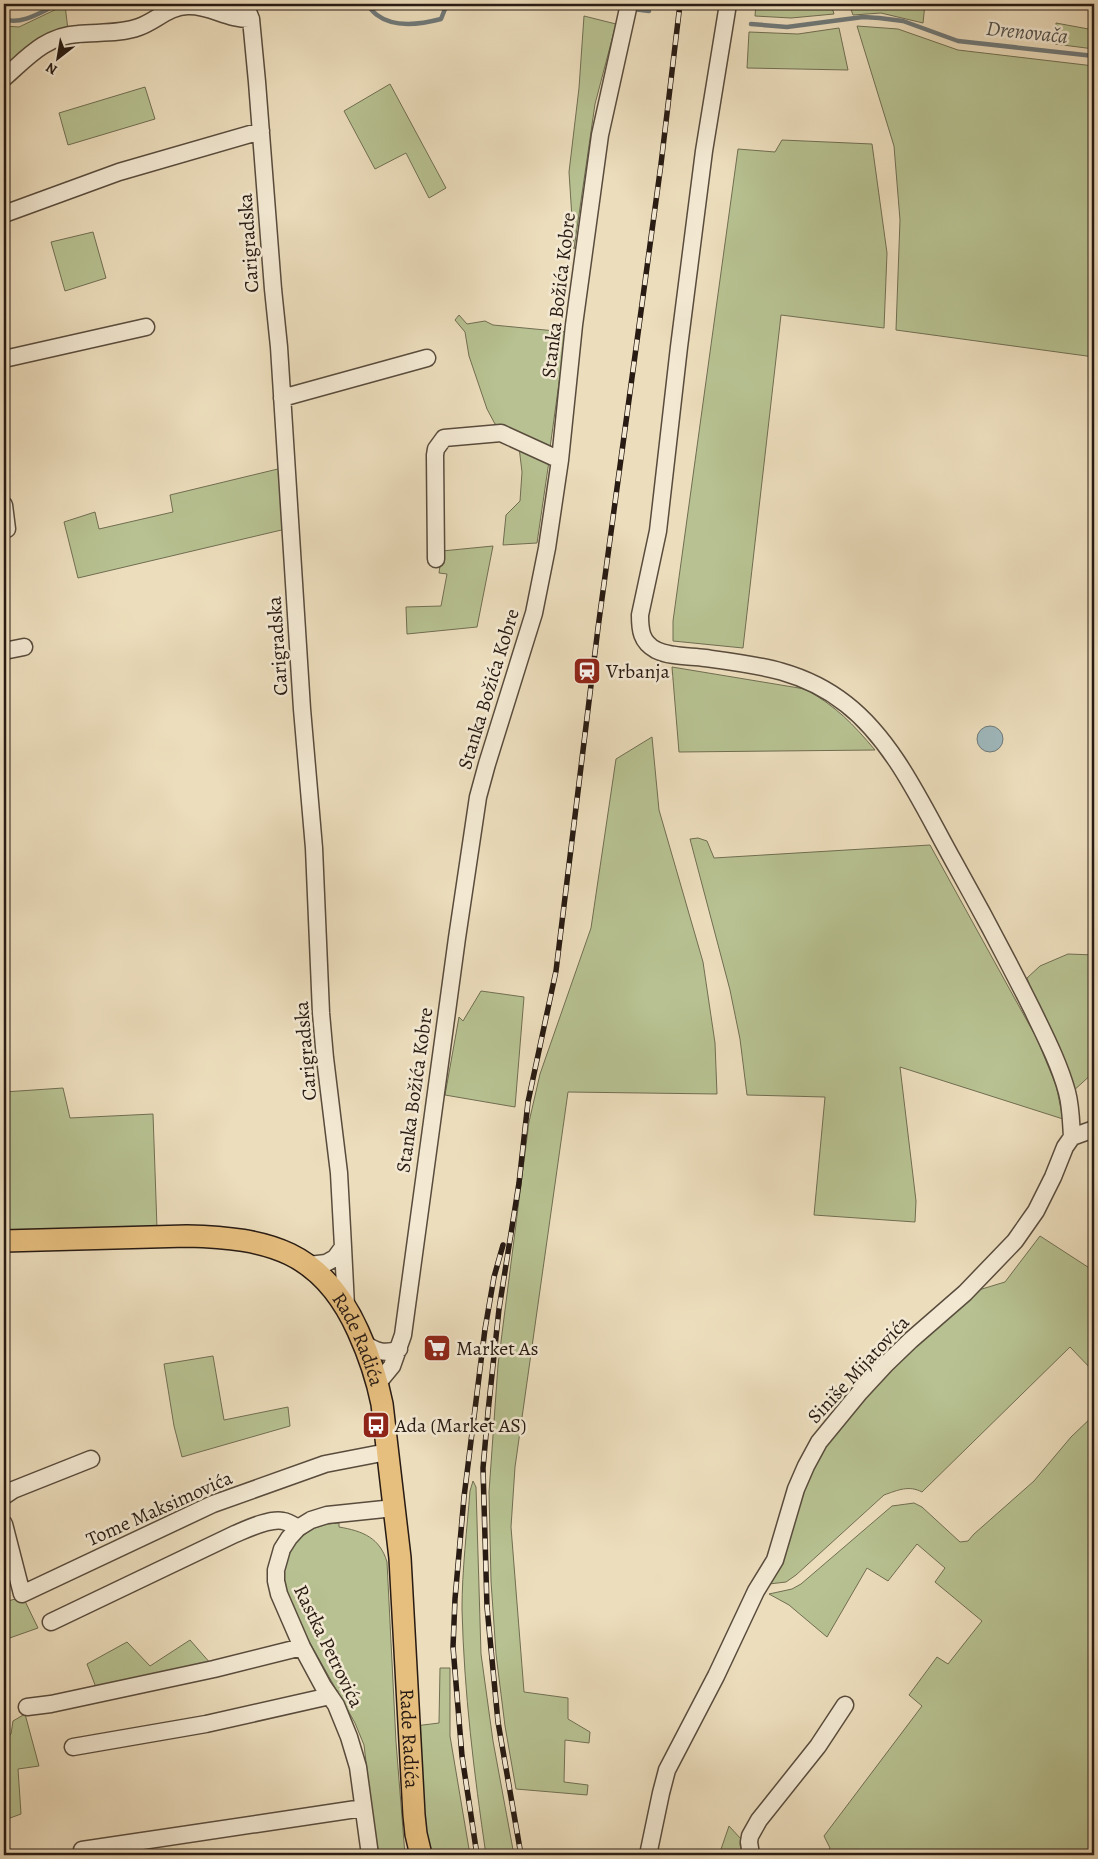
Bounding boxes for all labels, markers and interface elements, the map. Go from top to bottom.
water label: Drenovača [985,14,1070,50]
north arrow [32,32,82,82]
text: N [42,58,61,79]
street label: Carigradska [232,192,265,294]
street label: Stanka Božića Kobre [535,211,582,380]
street label: Carigradska [261,595,294,697]
street label: Stanka Božića Kobre [451,605,526,773]
station icon: Vrbanja [572,656,602,686]
place label: Vrbanja [605,658,670,685]
street label: Carigradska [288,1000,323,1102]
street label: Stanka Božića Kobre [390,1006,439,1175]
street label: Rade Radića [326,1287,390,1390]
street label: Siniše Mijatovića [801,1309,916,1429]
supermarket icon: Market As [422,1333,452,1363]
place label: Market As [456,1335,539,1362]
bus stop icon: Ada (Market AS) [361,1410,391,1440]
place label: Ada (Market AS) [394,1412,526,1439]
street label: Tome Maksimovića [82,1464,237,1553]
street label: Rastka Petrovića [287,1580,370,1713]
street label: Rade Radića [393,1688,426,1790]

